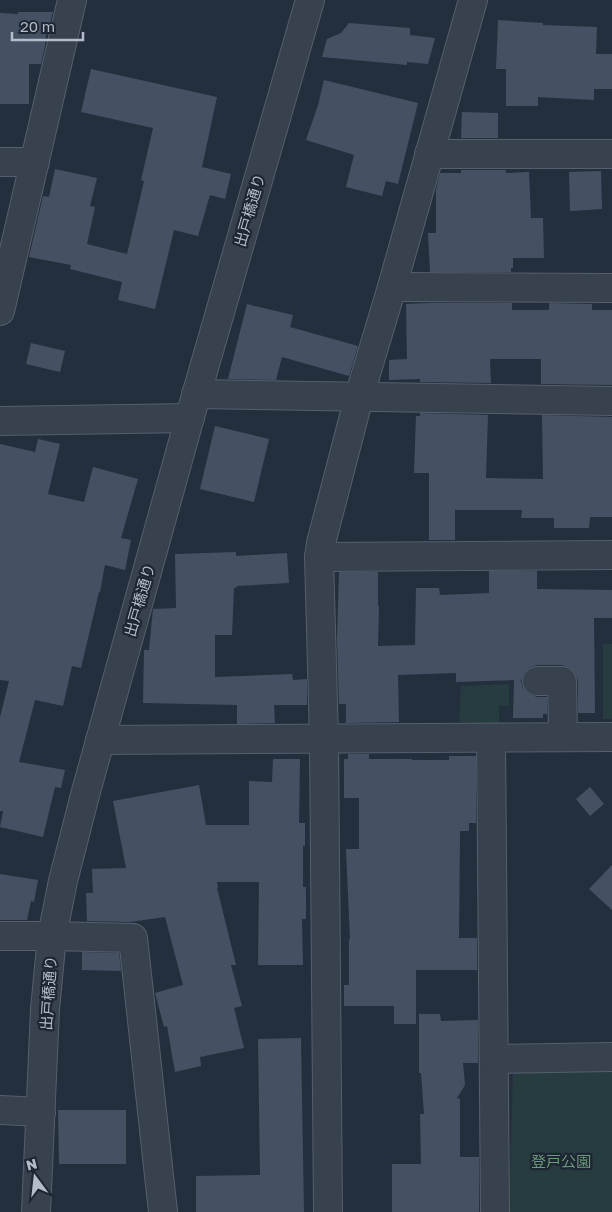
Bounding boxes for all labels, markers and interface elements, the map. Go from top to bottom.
scale bar [12,10,84,42]
text: 20 m [20,17,55,35]
street label: 出戸橋通り [230,171,268,249]
street label: 出戸橋通り [120,561,158,639]
street label: 出戸橋通り [36,955,60,1031]
north arrow [10,1152,60,1202]
park label: 登戸公園 [531,1152,591,1170]
text: N [24,1154,39,1174]

